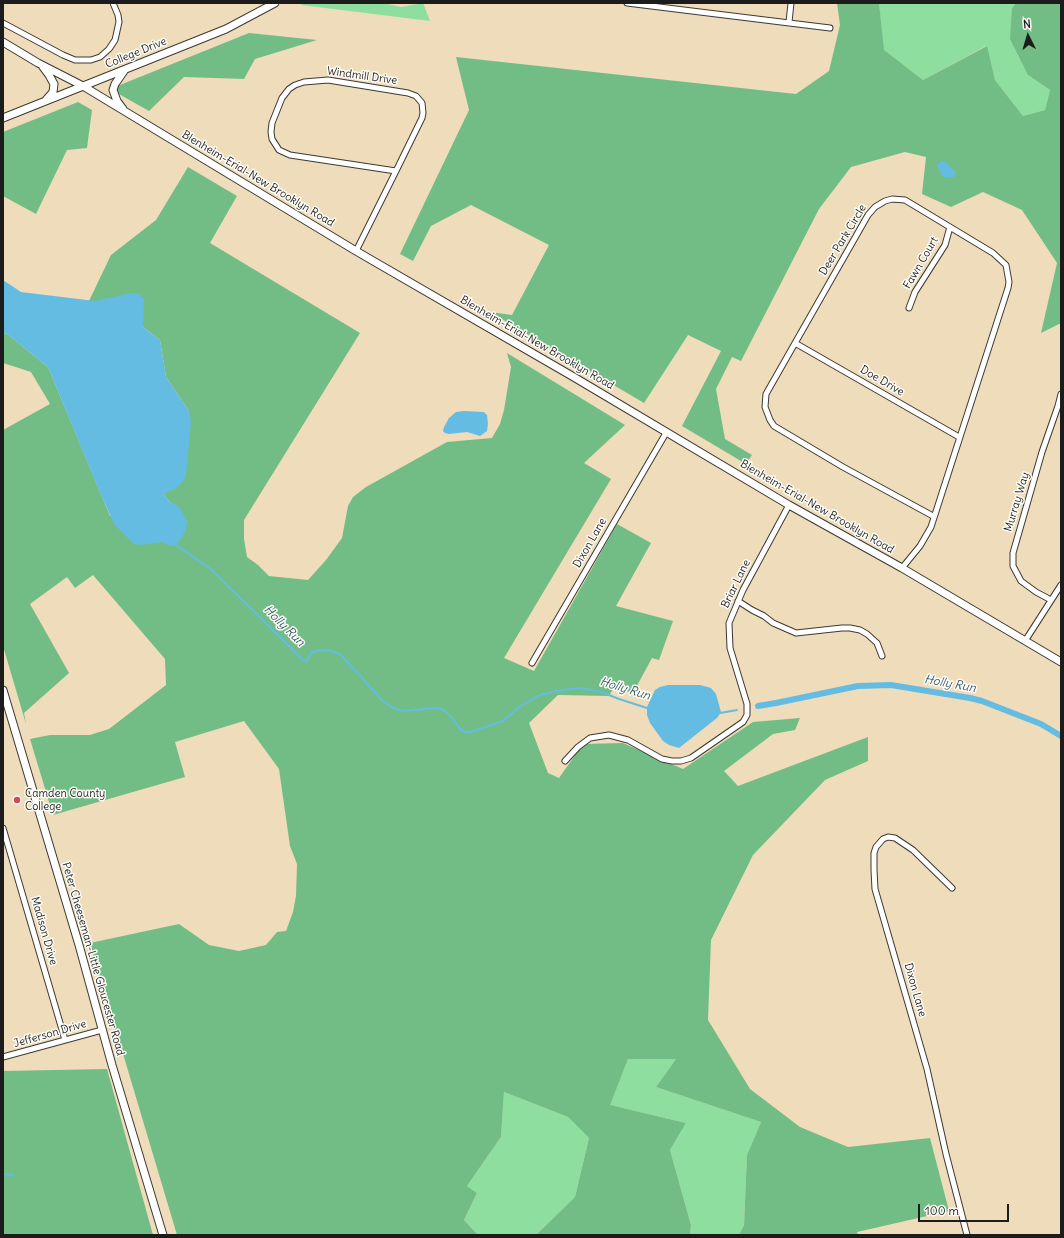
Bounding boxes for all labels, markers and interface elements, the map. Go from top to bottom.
north arrow [1008,16,1048,56]
text: N [1023,17,1031,31]
street label: College Drive [103,35,169,71]
street label: Windmill Drive [326,65,398,87]
street label: Blenheim-Erial-New Brooklyn Road [179,128,337,230]
street label: Deer Park Circle [817,202,869,278]
street label: Fawn Court [901,235,941,291]
street label: Blenheim-Erial-New Brooklyn Road [458,293,616,393]
street label: Doe Drive [858,363,906,399]
street label: Blenheim-Erial-New Brooklyn Road [738,457,896,557]
street label: Murray Way [1002,471,1032,533]
street label: Dixon Lane [571,516,609,570]
street label: Briar Lane [719,558,753,610]
water label: Holly Run [261,603,307,649]
water label: Holly Run [923,672,977,696]
water label: Holly Run [598,675,652,703]
place label: Camden County College [25,787,105,813]
marker: Camden County College [12,795,22,805]
street label: Peter Cheeseman-Little Gloucester Road [59,861,127,1057]
street label: Madison Drive [28,895,60,967]
street label: Dixon Lane [901,962,929,1018]
street label: Jefferson Drive [12,1017,88,1051]
scale bar [920,1196,1011,1222]
text: 100 m [925,1203,959,1218]

